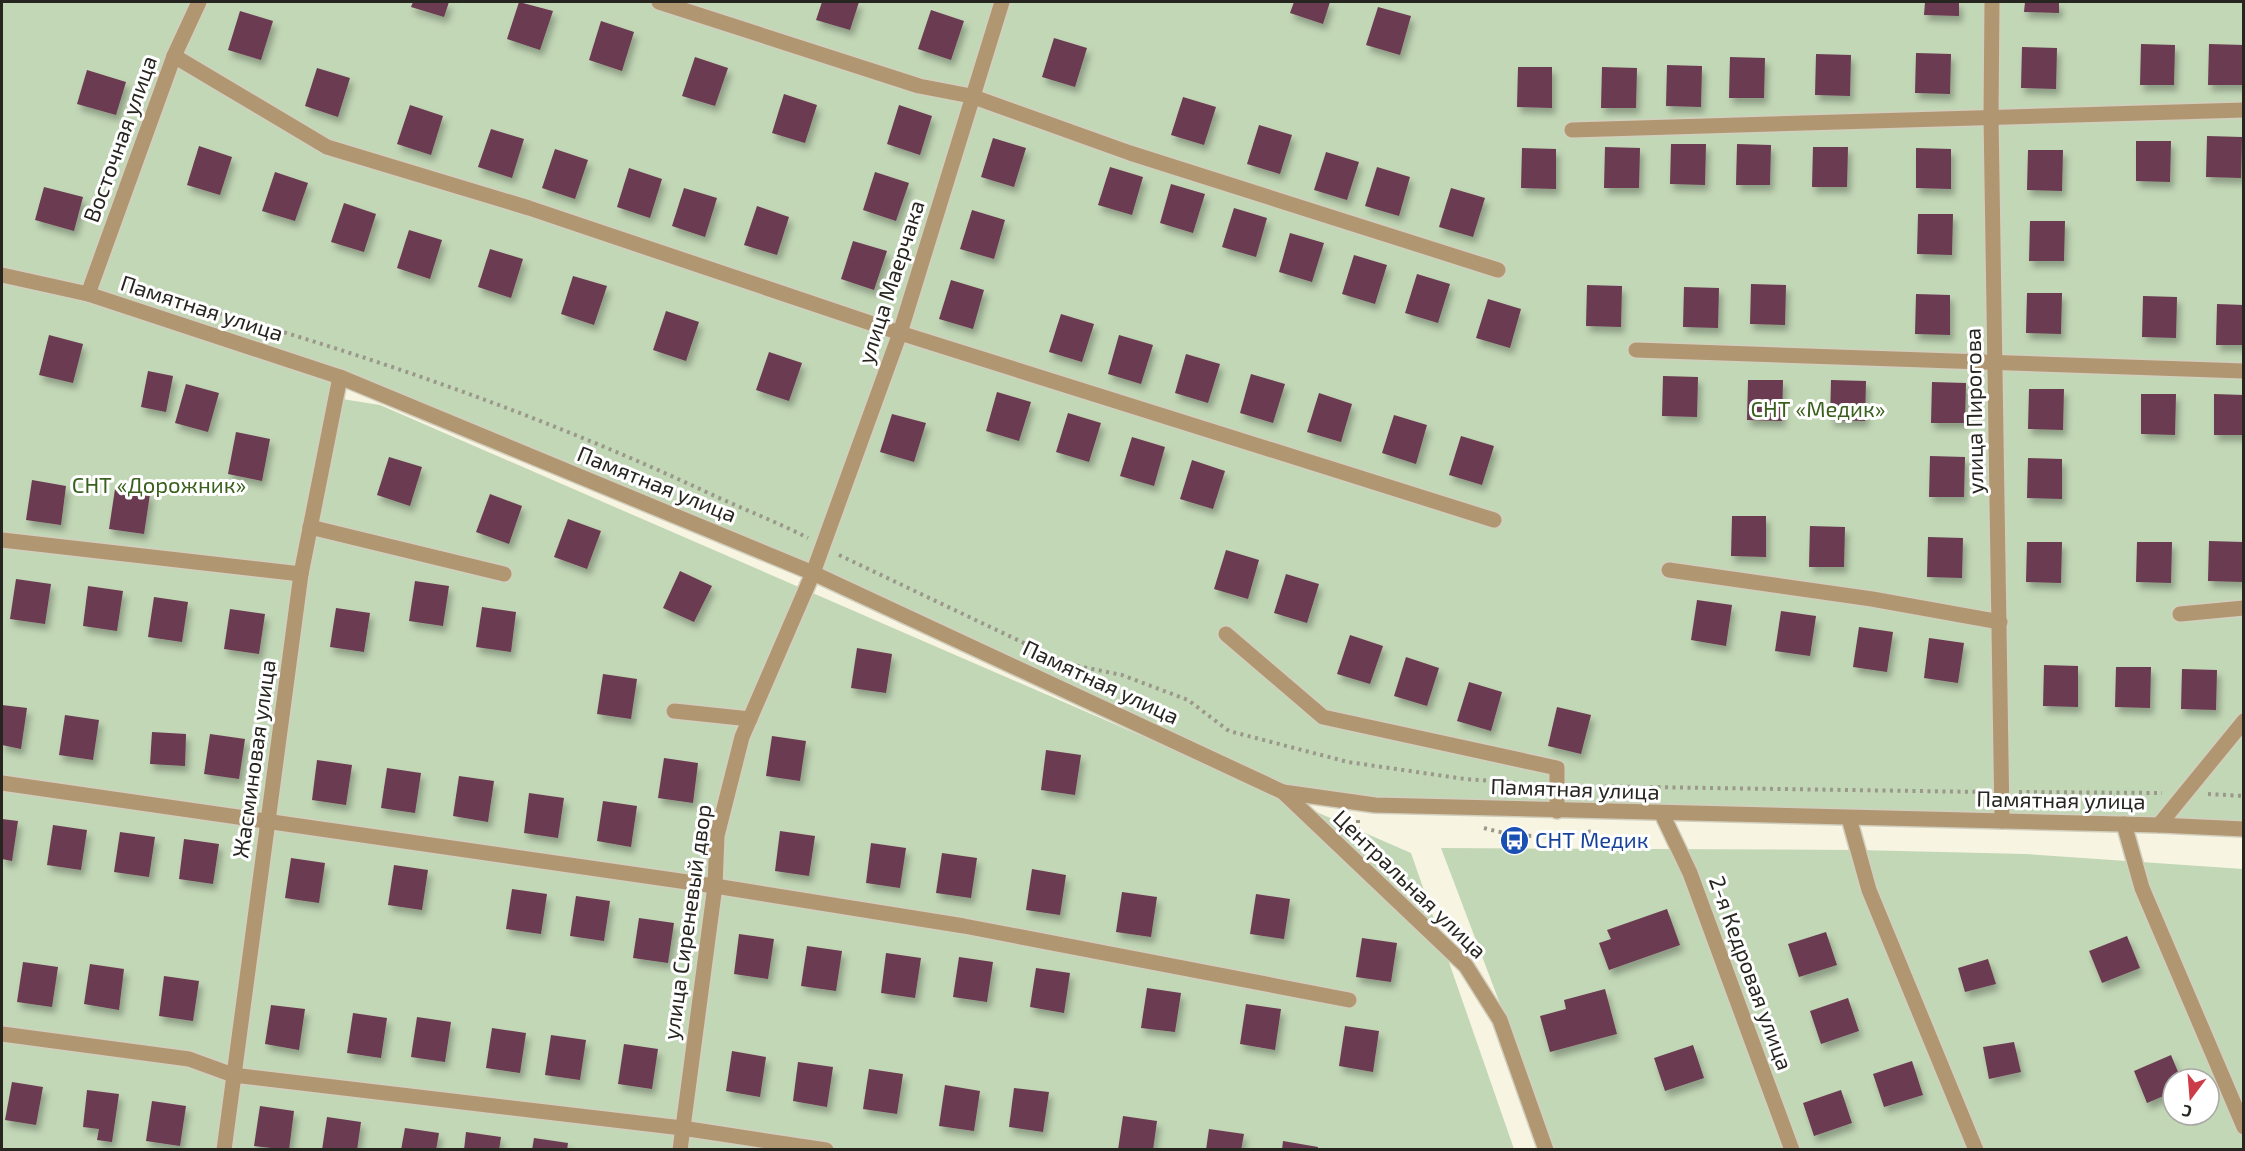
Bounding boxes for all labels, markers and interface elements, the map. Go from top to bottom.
street label: Восточная улица [77,52,162,226]
street label: улица Маерчака [851,197,930,367]
street label: Памятная улица [117,269,287,347]
street label: улица Пирогова [1959,328,1988,494]
park label: СНТ «Медик» [1751,395,1885,421]
street label: Памятная улица [574,439,741,528]
park label: СНТ «Дорожник» [72,471,246,497]
street label: Памятная улица [1019,634,1184,730]
street label: Жасминовая улица [226,658,281,860]
street label: Памятная улица [1490,772,1660,805]
street label: Памятная улица [1976,785,2146,814]
street label: улица Сиреневый двор [657,802,716,1041]
street label: Центральная улица [1328,804,1493,964]
bus stop icon: СНТ Медик [1498,824,1530,856]
place label: СНТ Медик [1535,826,1649,852]
street label: 2-я Кедровая улица [1704,872,1799,1074]
north arrow [2161,1067,2221,1127]
text: С [2180,1101,2194,1122]

